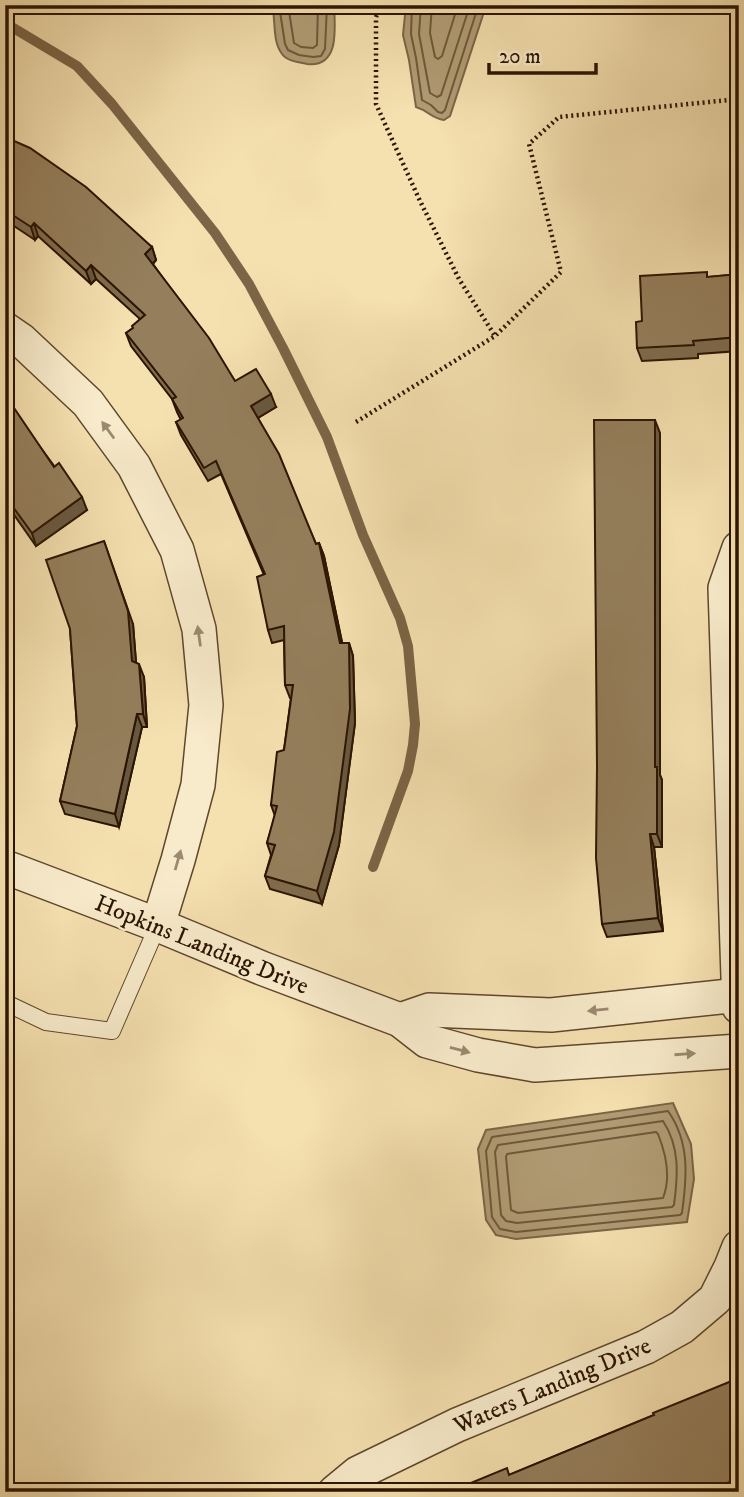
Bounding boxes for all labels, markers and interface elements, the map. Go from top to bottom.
scale bar [489,32,595,76]
text: 20 m [499,44,541,70]
one-way arrow [101,421,115,439]
one-way arrow [193,625,204,647]
one-way arrow [173,849,184,871]
street label: Hopkins Landing Drive [90,888,313,1002]
one-way arrow [587,1004,609,1015]
one-way arrow [449,1046,470,1056]
one-way arrow [675,1049,697,1060]
street label: Waters Landing Drive [448,1331,656,1441]

